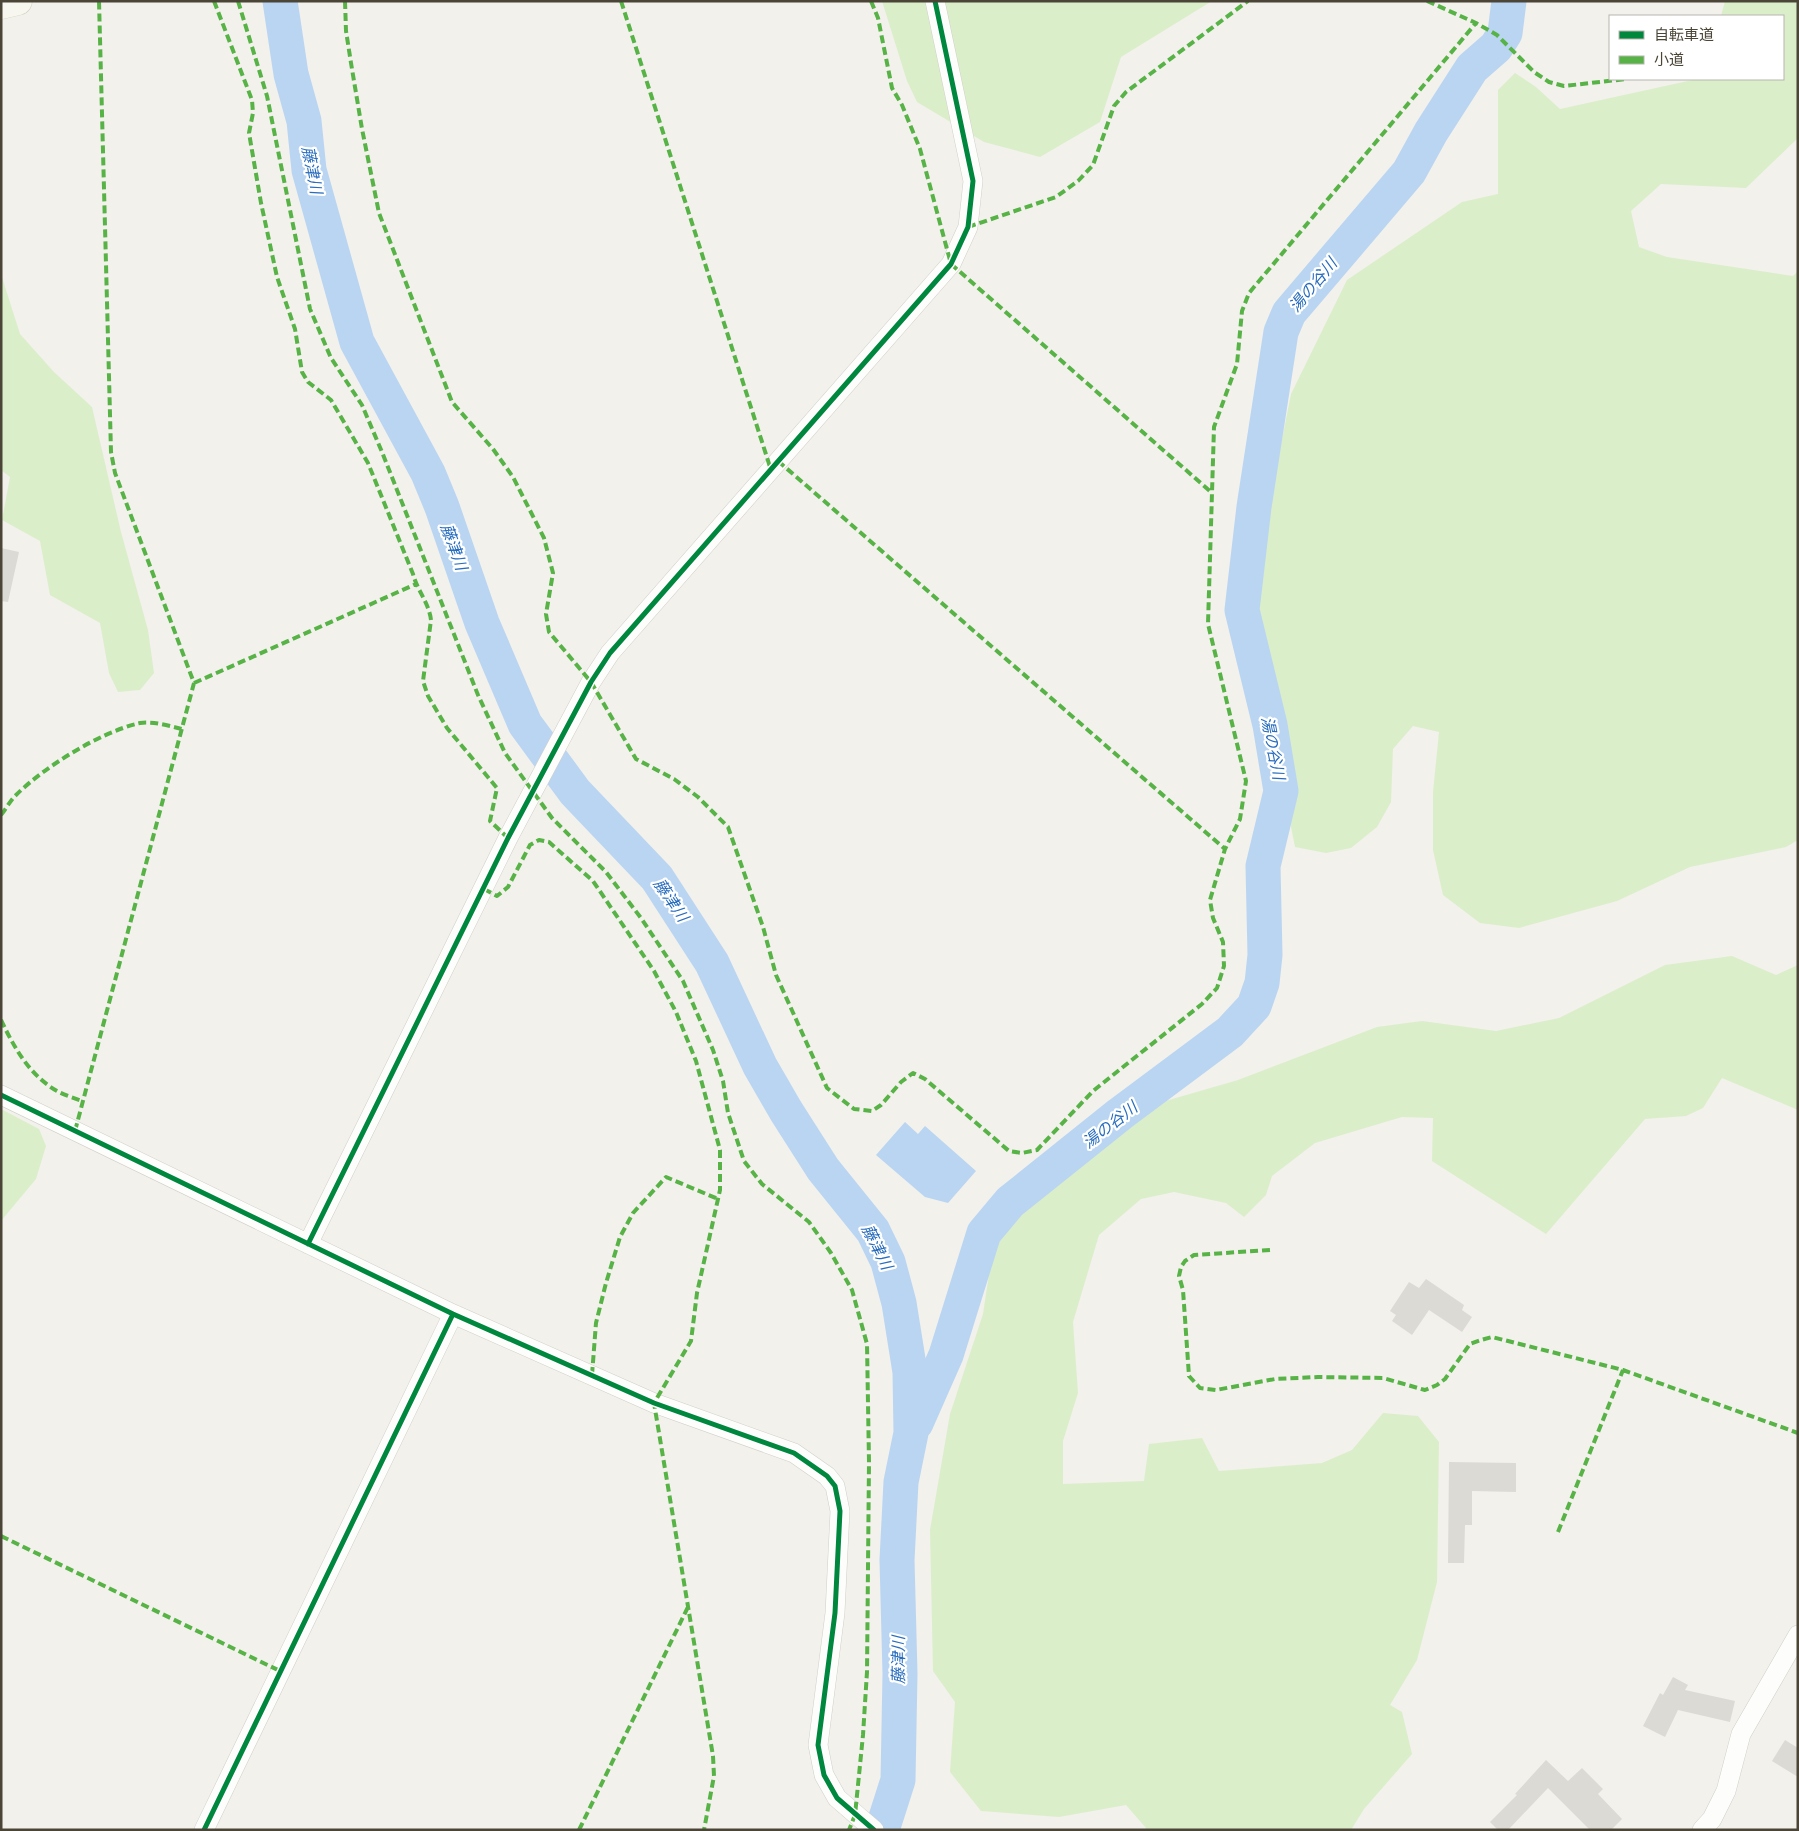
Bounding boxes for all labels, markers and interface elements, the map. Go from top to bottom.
legend [1609,15,1784,80]
text: 自転車道 [1654,26,1714,43]
text: 小道 [1654,51,1684,68]
water label: 藤津川 [298,145,326,197]
water label: 湯の谷川 [1285,253,1342,316]
water label: 藤津川 [437,521,472,575]
water label: 湯の谷川 [1258,715,1289,783]
water label: 藤津川 [650,875,693,927]
water label: 湯の谷川 [1079,1097,1143,1152]
water label: 藤津川 [858,1221,897,1274]
water label: 藤津川 [889,1634,908,1684]

